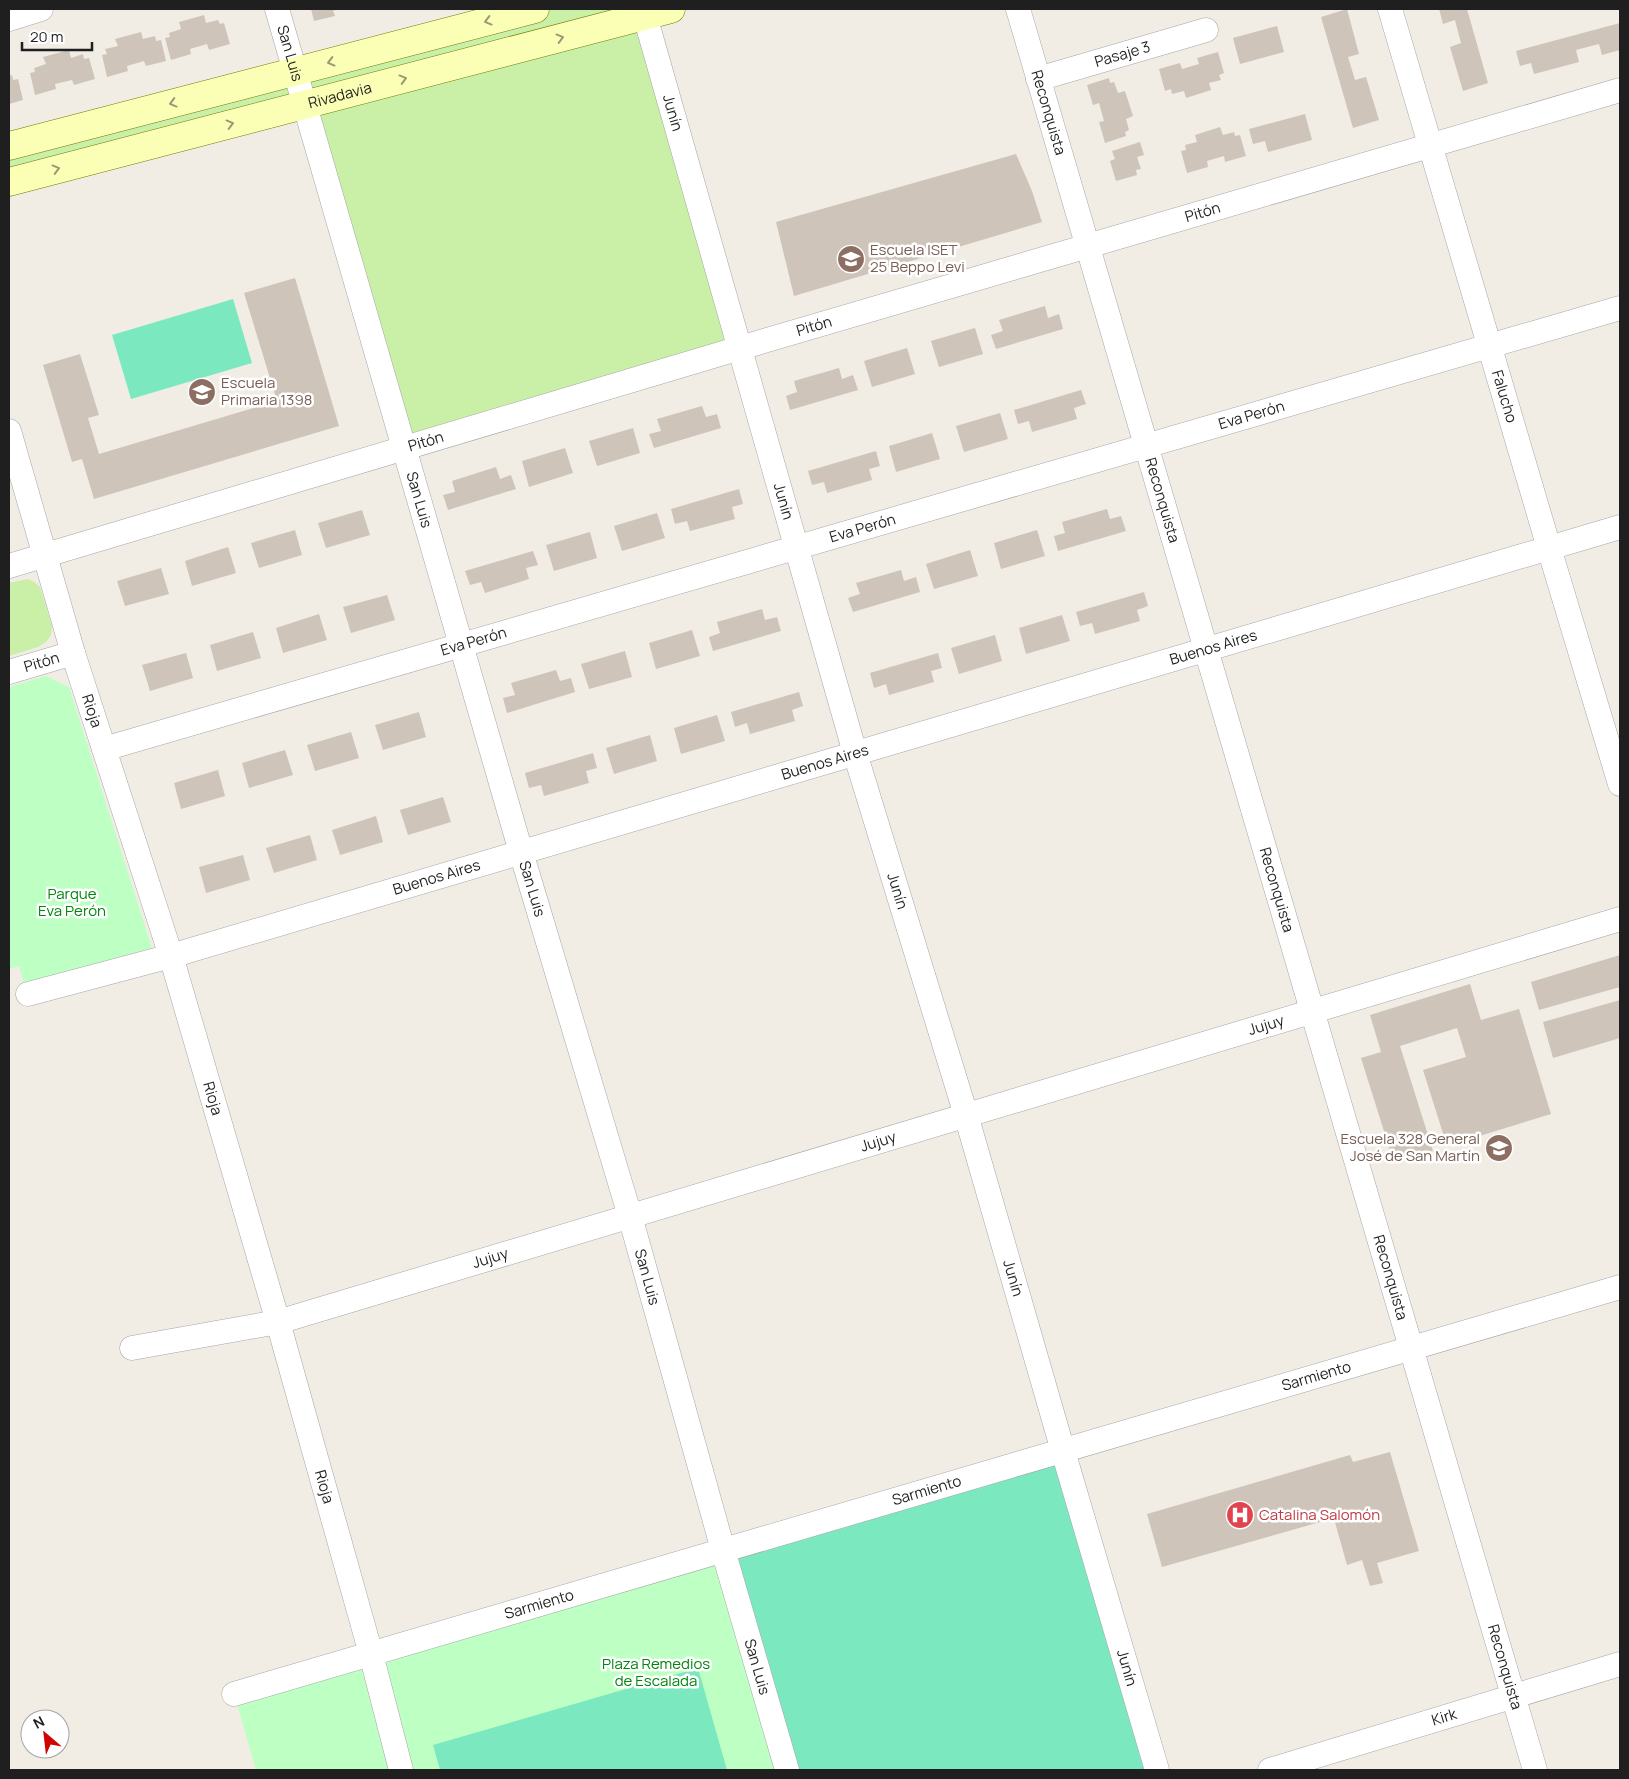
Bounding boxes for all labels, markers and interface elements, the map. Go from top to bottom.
one-way arrow [483,15,492,26]
scale bar [22,20,92,52]
street label: San Luis [272,23,308,84]
text: 20 m [30,26,63,47]
one-way arrow [555,33,564,44]
street label: Pasaje 3 [1092,36,1153,72]
one-way arrow [326,56,335,67]
street label: Reconquista [1026,67,1071,158]
one-way arrow [398,74,407,85]
street label: Rivadavia [306,77,374,113]
street label: Junín [658,92,688,134]
one-way arrow [169,97,178,108]
one-way arrow [226,119,235,130]
one-way arrow [51,165,59,175]
street label: Pitón [1182,197,1223,227]
place label: Escuela ISET 25 Beppo Levi [870,239,965,277]
school or university icon: Escuela ISET 25 Beppo Levi [836,244,866,274]
street label: Pitón [794,311,834,341]
street label: Falucho [1487,367,1523,425]
place label: Escuela Primaria 1398 [221,372,312,410]
school or university icon: Escuela Primaria 1398 [187,377,217,407]
street label: Eva Perón [1216,395,1287,434]
street label: Pitón [405,426,446,456]
street label: Reconquista [1140,455,1185,545]
street label: San Luis [401,469,438,530]
street label: Junín [769,480,799,522]
street label: Eva Perón [827,508,898,547]
street label: Eva Perón [438,621,509,661]
street label: Buenos Aires [1167,624,1260,670]
street label: Pitón [21,647,62,677]
street label: Rioja [77,691,107,730]
street label: Buenos Aires [779,739,871,785]
street label: Reconquista [1255,845,1300,935]
street label: Buenos Aires [390,854,483,900]
street label: San Luis [514,858,551,919]
street label: Junín [882,870,913,912]
park label: Parque Eva Perón [38,883,106,921]
street label: Jujuy [1245,1009,1287,1040]
street label: Rioja [198,1079,228,1118]
street label: Jujuy [858,1126,899,1157]
place label: Escuela 328 General José de San Martín [1341,1128,1480,1166]
school or university icon: Escuela 328 General José de San Martín [1484,1133,1514,1163]
street label: Reconquista [1368,1232,1413,1322]
street label: Jujuy [470,1242,511,1273]
street label: San Luis [630,1246,665,1308]
street label: Junín [998,1257,1029,1299]
street label: Sarmiento [1279,1356,1353,1396]
street label: Rioja [310,1468,339,1506]
street label: Sarmiento [889,1470,964,1510]
hospital icon: Catalina Salomón [1225,1500,1255,1530]
place label: Catalina Salomón [1259,1504,1380,1525]
street label: Sarmiento [502,1584,576,1624]
street label: Reconquista [1483,1622,1528,1712]
street label: San Luis [739,1636,776,1697]
street label: Junín [1112,1647,1143,1689]
park label: Plaza Remedios de Escalada [602,1653,710,1691]
street label: Kirk [1429,1703,1460,1730]
north arrow [20,1709,70,1759]
text: N [30,1711,48,1733]

